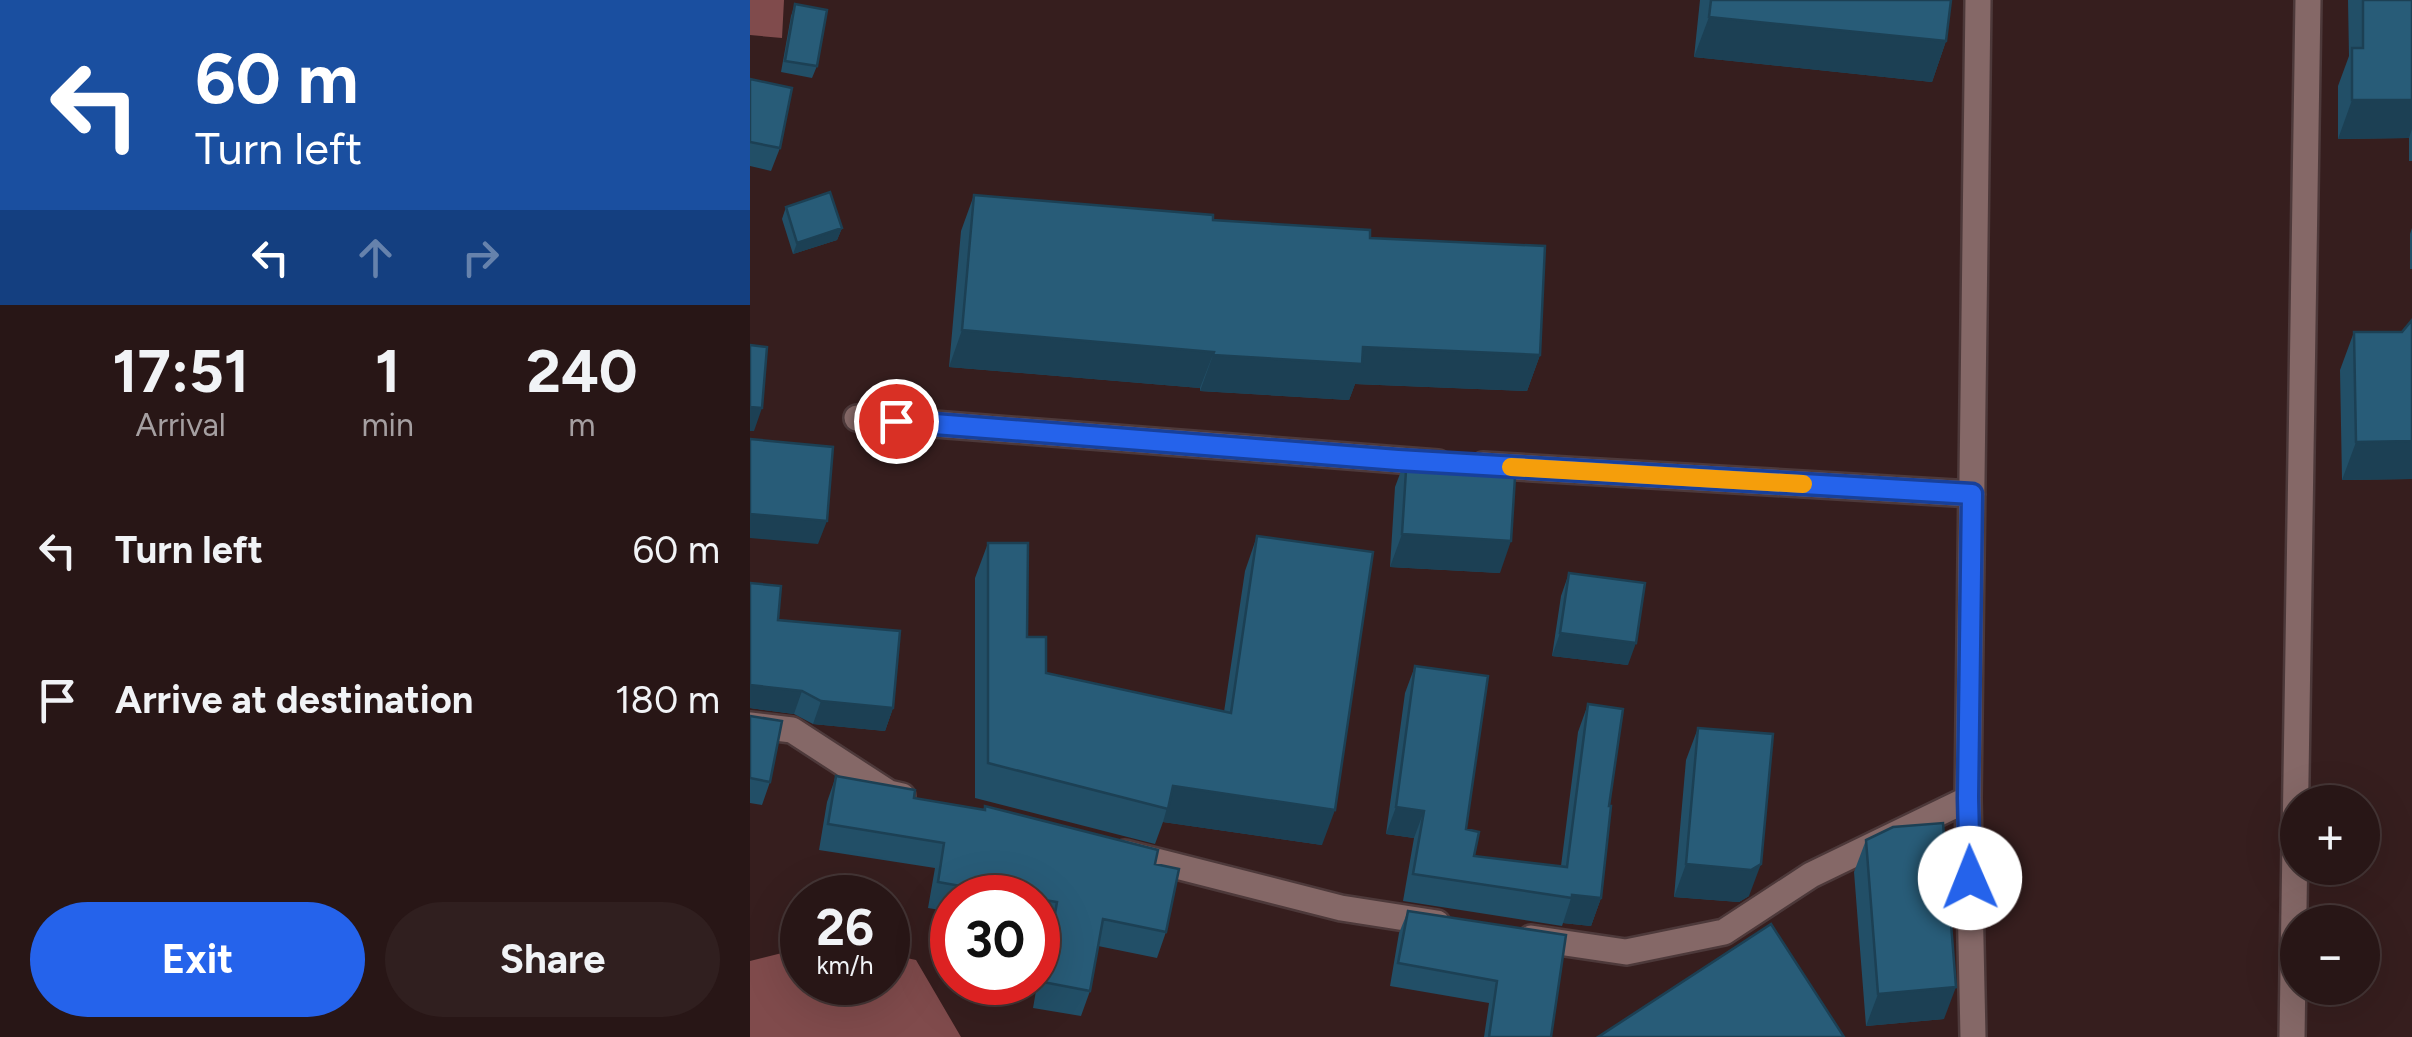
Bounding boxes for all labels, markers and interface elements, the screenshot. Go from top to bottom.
text: 60 m [195,36,359,121]
icon: left [30,40,160,170]
text: Turn left [195,121,362,175]
icon: left [243,230,298,285]
icon: ahead [348,230,403,285]
icon: right [453,230,508,285]
text: 17:51 [112,335,249,407]
text: 1 [375,335,400,407]
text: 240 [526,335,638,407]
pin [854,379,939,464]
icon: arrive [869,394,924,449]
text: Arrival [136,406,226,444]
text: min [361,406,414,444]
text: m [568,406,596,444]
icon: left [30,523,85,578]
text: Turn left [115,527,263,573]
text: 60 m [632,527,720,573]
icon: arrive [30,673,85,728]
text: Arrive at destination [115,677,473,723]
text: 180 m [615,677,720,723]
map controls [2280,785,2380,1005]
button: + [2280,785,2380,885]
position arrow [1918,826,2022,930]
speed limit sign: 30 [930,875,1060,1005]
text: 26 [816,897,874,958]
button: Exit [30,902,365,1017]
button: Share [385,902,720,1017]
button: − [2280,905,2380,1005]
text: km/h [816,950,874,980]

